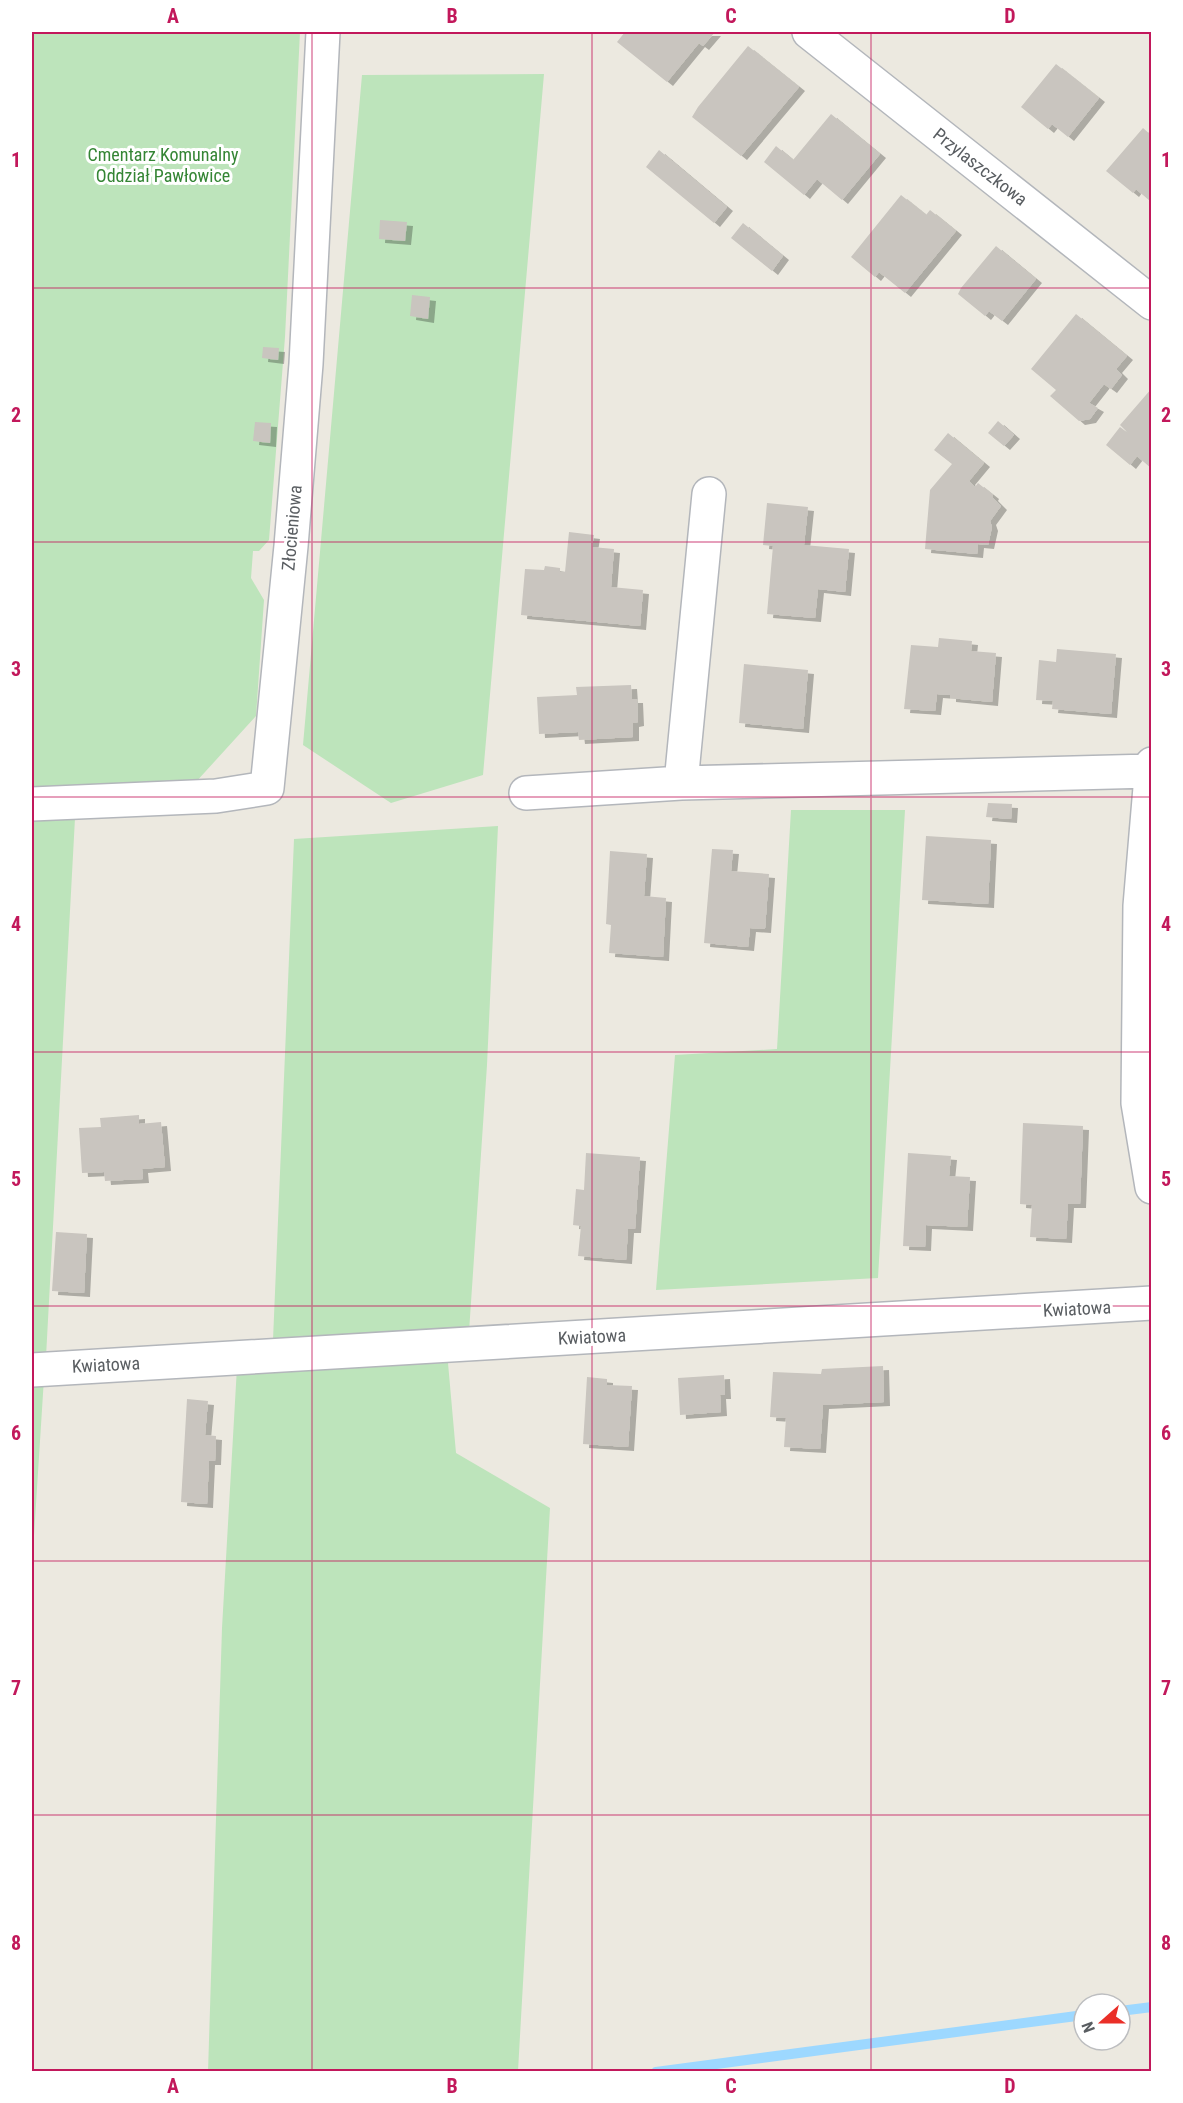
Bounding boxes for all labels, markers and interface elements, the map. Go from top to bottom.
text: A [167,4,179,28]
text: B [446,4,458,28]
text: C [725,4,737,28]
text: D [1004,4,1016,28]
street label: Przylaszczkowa [929,123,1031,210]
park label: Cmentarz Komunalny Oddział Pawłowice [88,144,239,186]
text: 1 [11,148,21,172]
text: 1 [1161,148,1171,172]
text: 2 [11,403,21,427]
text: 2 [1161,403,1171,427]
street label: Złocieniowa [277,484,306,572]
text: 3 [11,657,21,681]
text: 3 [1161,657,1171,681]
text: 4 [11,912,21,936]
text: 4 [1161,912,1171,936]
text: 5 [11,1167,21,1191]
text: 5 [1161,1167,1171,1191]
street label: Kwiatowa [1042,1296,1112,1321]
street label: Kwiatowa [557,1324,627,1349]
street label: Kwiatowa [71,1352,141,1377]
text: 6 [11,1421,21,1445]
text: 6 [1161,1421,1171,1445]
text: 7 [11,1676,21,1700]
text: 7 [1161,1676,1171,1700]
text: 8 [11,1931,21,1955]
text: 8 [1161,1931,1171,1955]
north arrow [1072,1992,1132,2052]
text: N [1078,2019,1099,2035]
text: A [167,2074,179,2098]
text: B [446,2074,458,2098]
text: C [725,2074,737,2098]
text: D [1004,2074,1016,2098]

